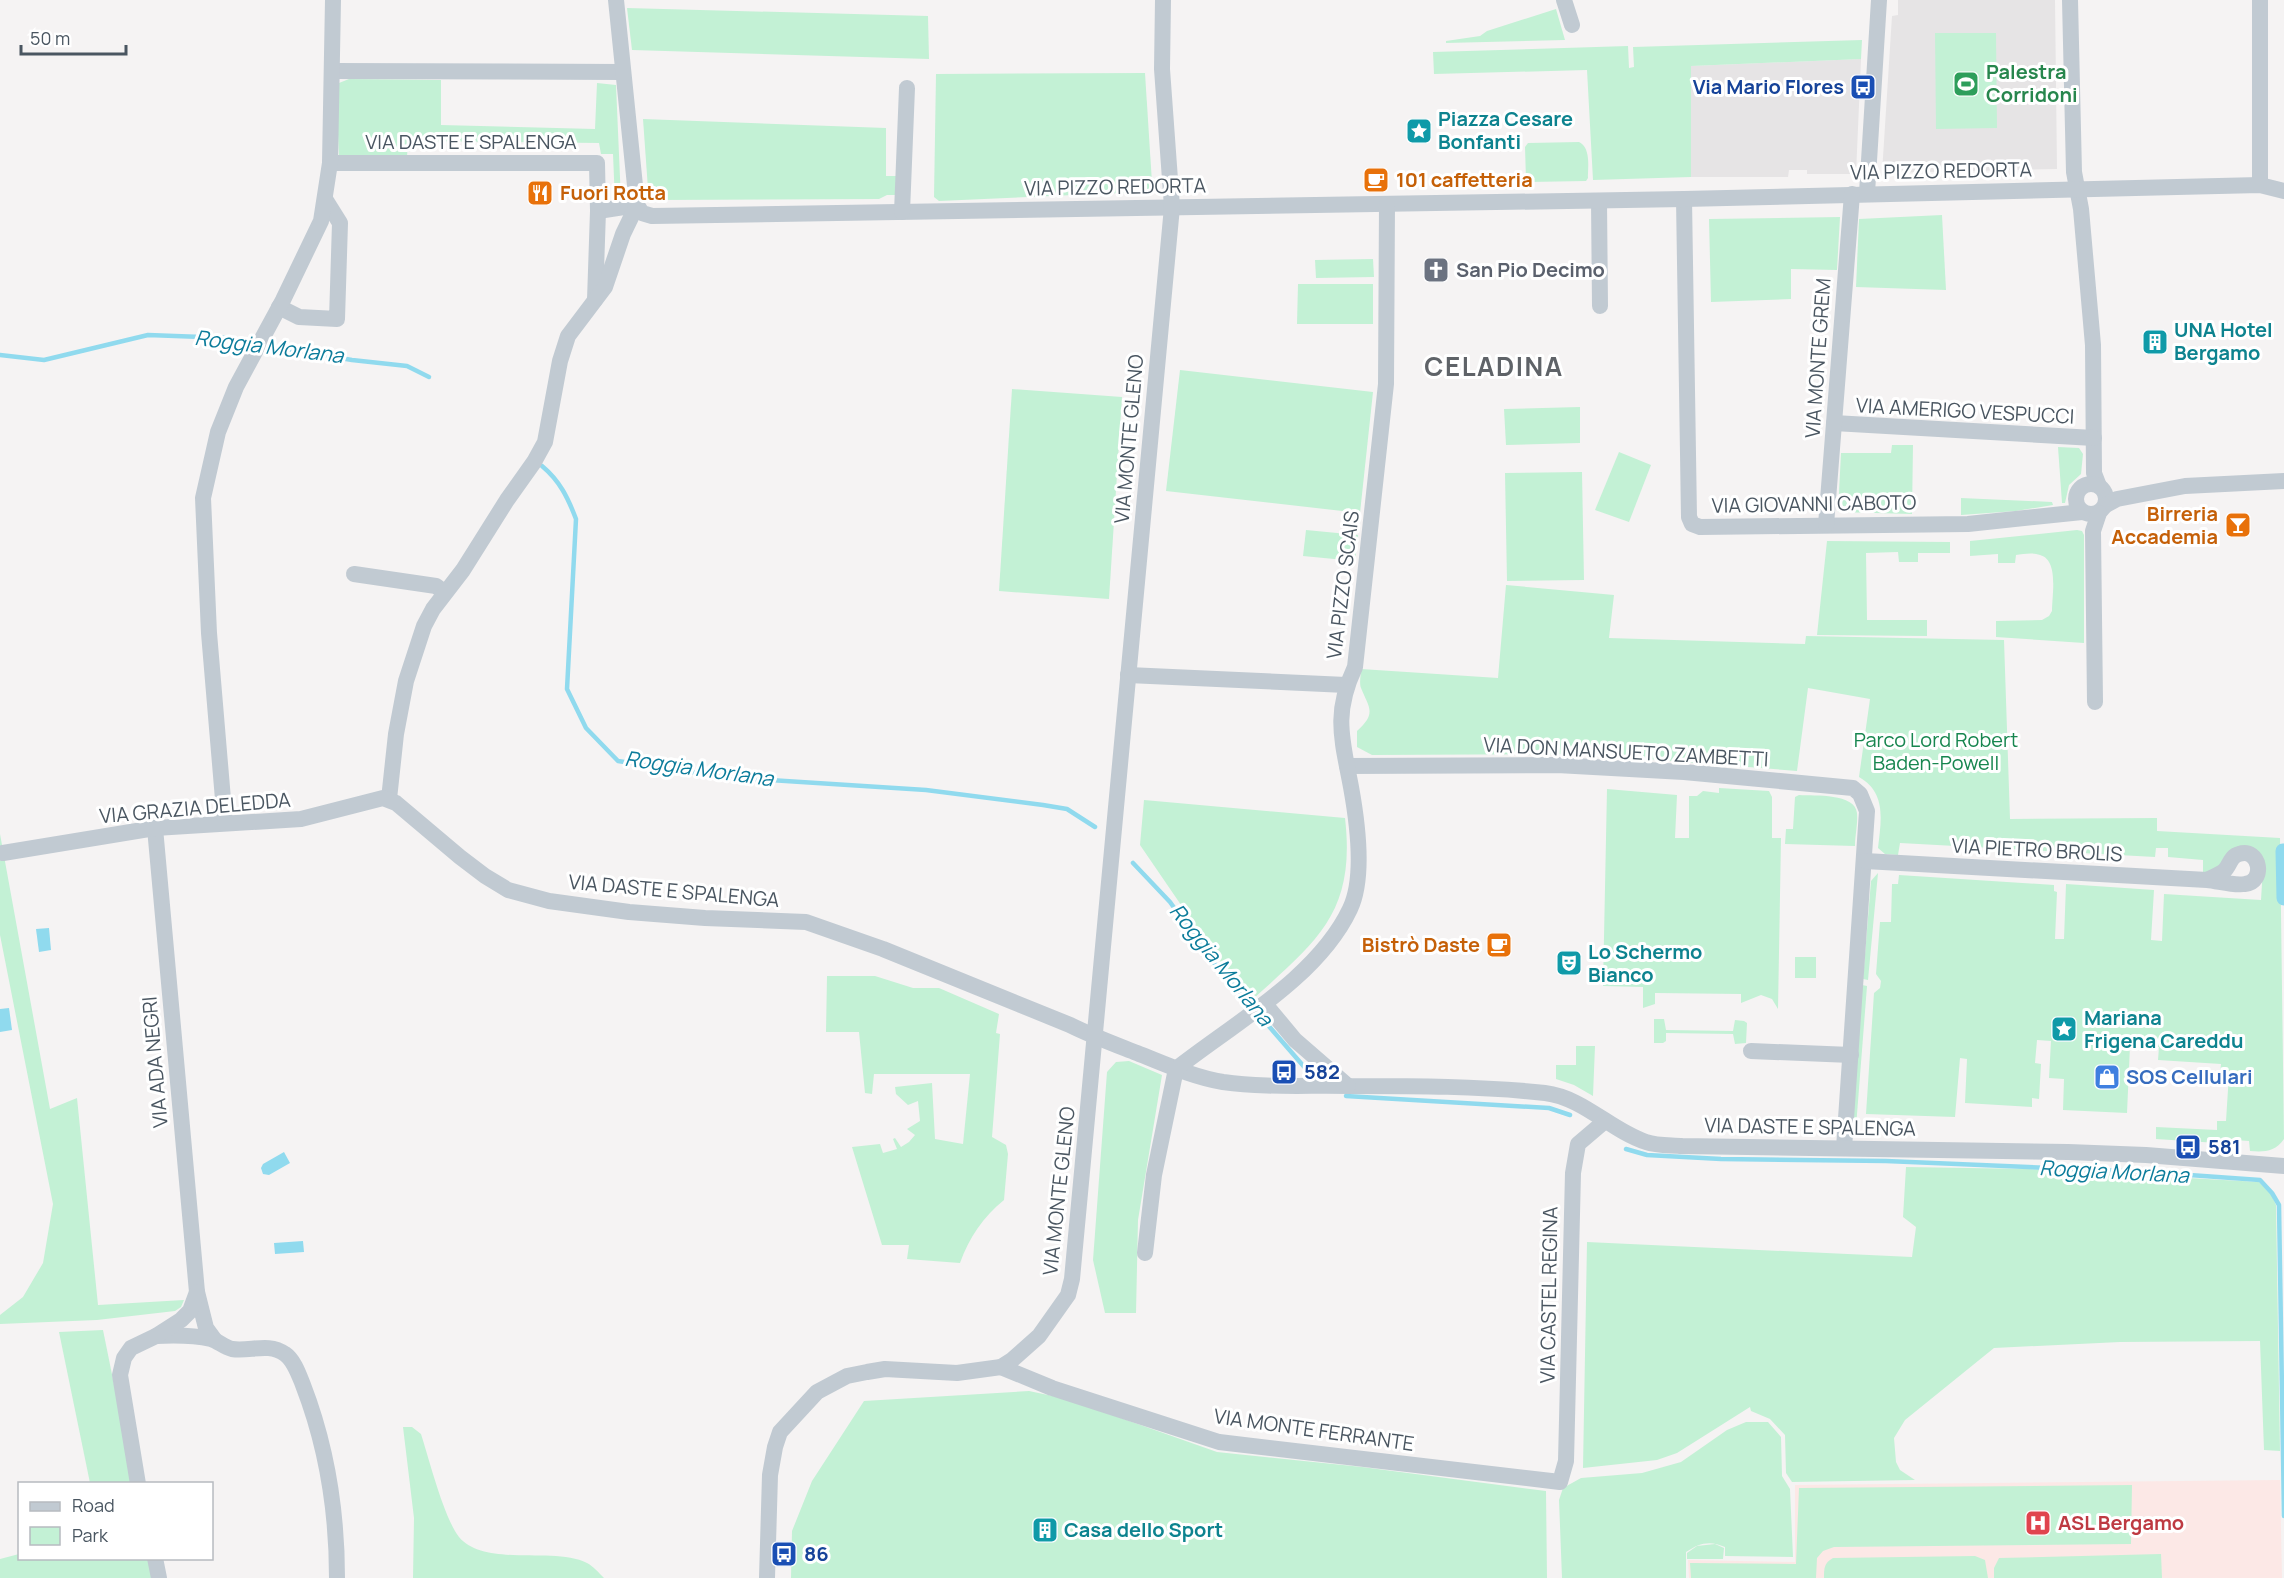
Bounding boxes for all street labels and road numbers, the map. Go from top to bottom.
street label: VIA DASTE E SPALENGA [365,128,577,155]
street label: VIA PIZZO REDORTA [1850,155,2032,186]
street label: VIA PIZZO REDORTA [1024,171,1206,202]
street label: VIA MONTE GREM [1798,277,1837,439]
street label: VIA MONTE GLENO [1108,353,1149,525]
street label: VIA AMERIGO VESPUCCI [1855,391,2075,430]
street label: VIA GIOVANNI CABOTO [1711,488,1917,519]
street label: VIA PIZZO SCAIS [1320,509,1365,661]
street label: VIA DON MANSUETO ZAMBETTI [1483,731,1769,772]
street label: VIA GRAZIA DELEDDA [98,786,292,829]
street label: VIA PIETRO BROLIS [1951,832,2123,867]
street label: VIA DASTE E SPALENGA [568,868,781,913]
street label: VIA ADA NEGRI [135,995,174,1129]
street label: VIA MONTE GLENO [1036,1105,1081,1277]
street label: VIA DASTE E SPALENGA [1704,1111,1916,1142]
street label: VIA CASTEL REGINA [1533,1206,1564,1384]
street label: VIA MONTE FERRANTE [1212,1402,1416,1457]

